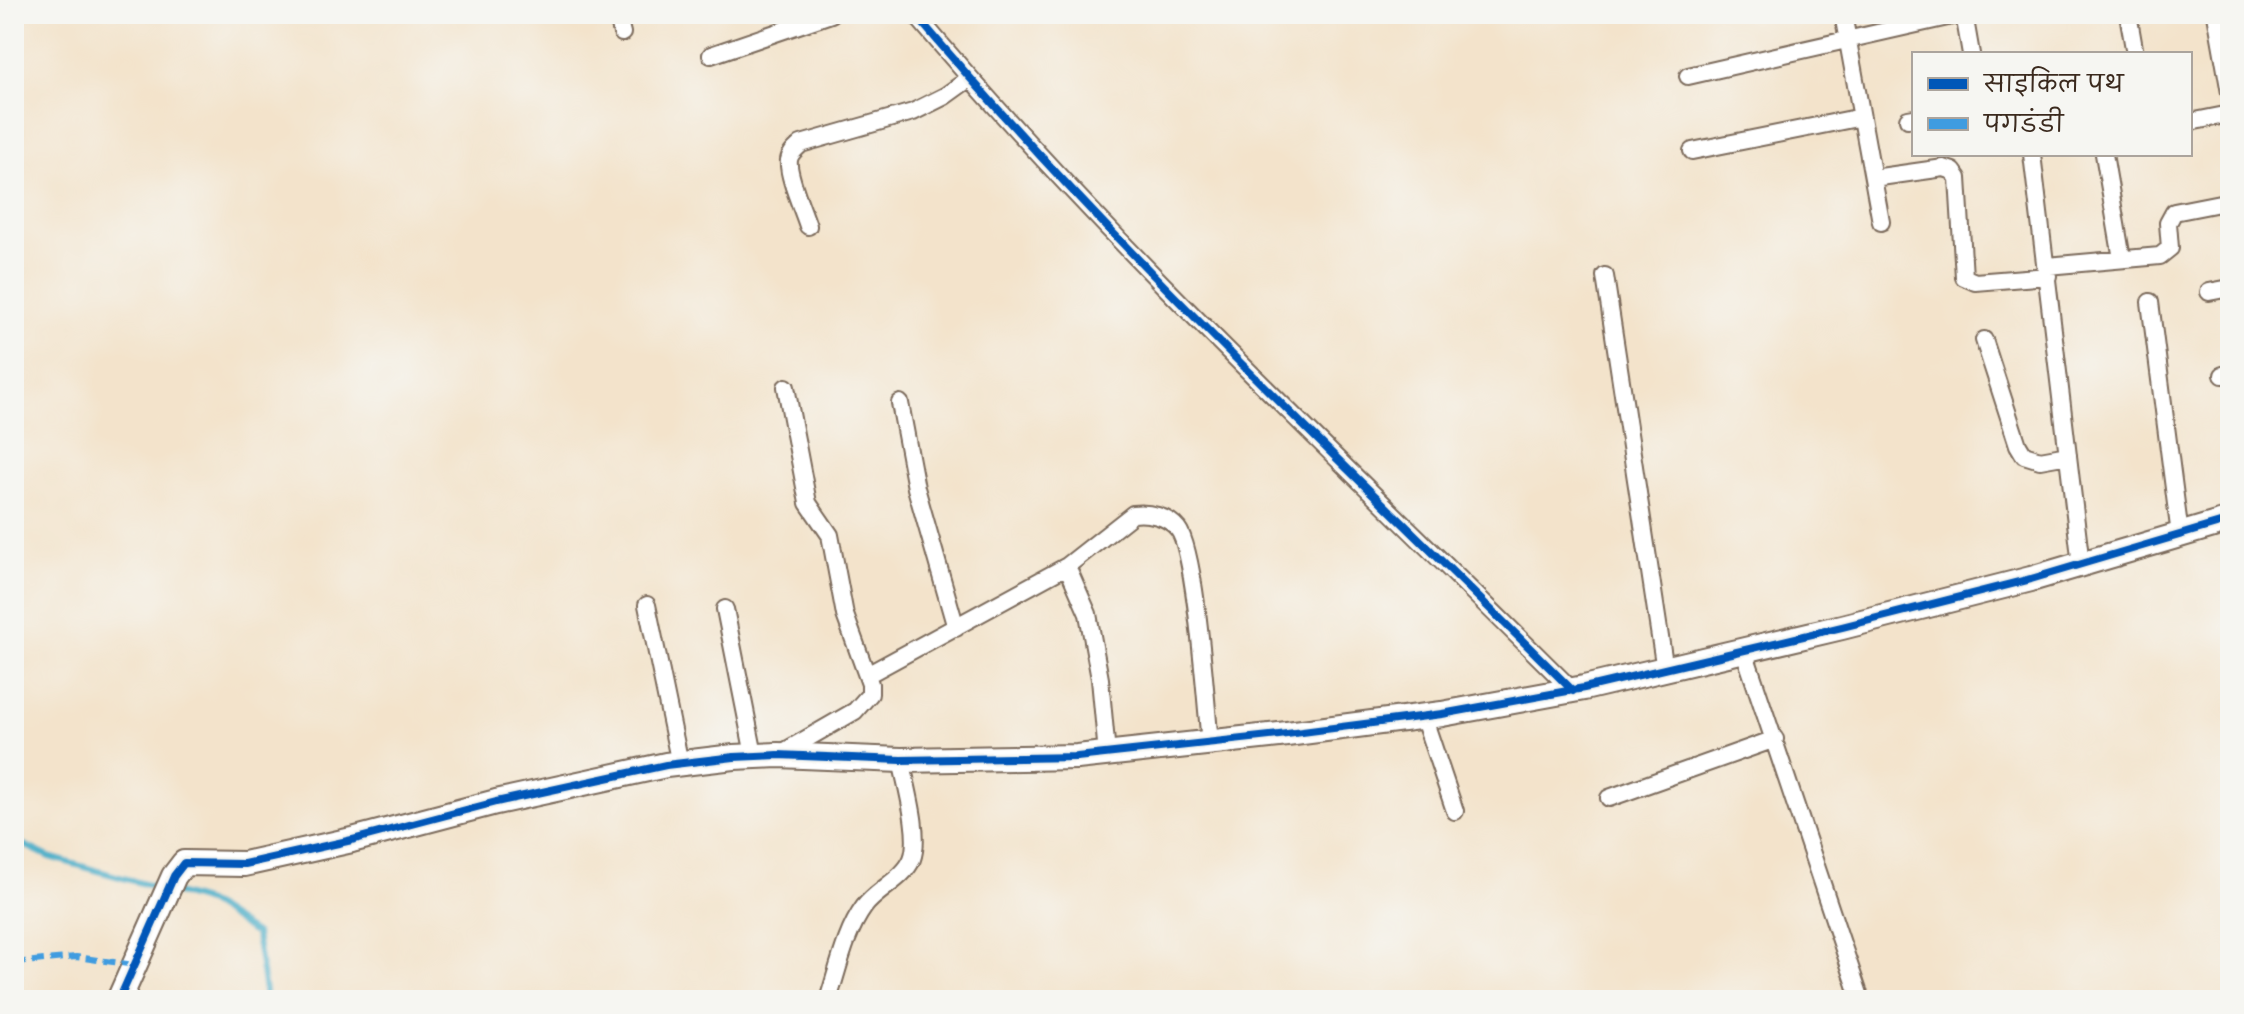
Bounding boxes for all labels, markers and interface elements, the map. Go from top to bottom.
legend [1912,52,2192,156]
text: साइकिल पथ [1982,64,2125,100]
text: पगडंडी [1982,104,2065,140]

